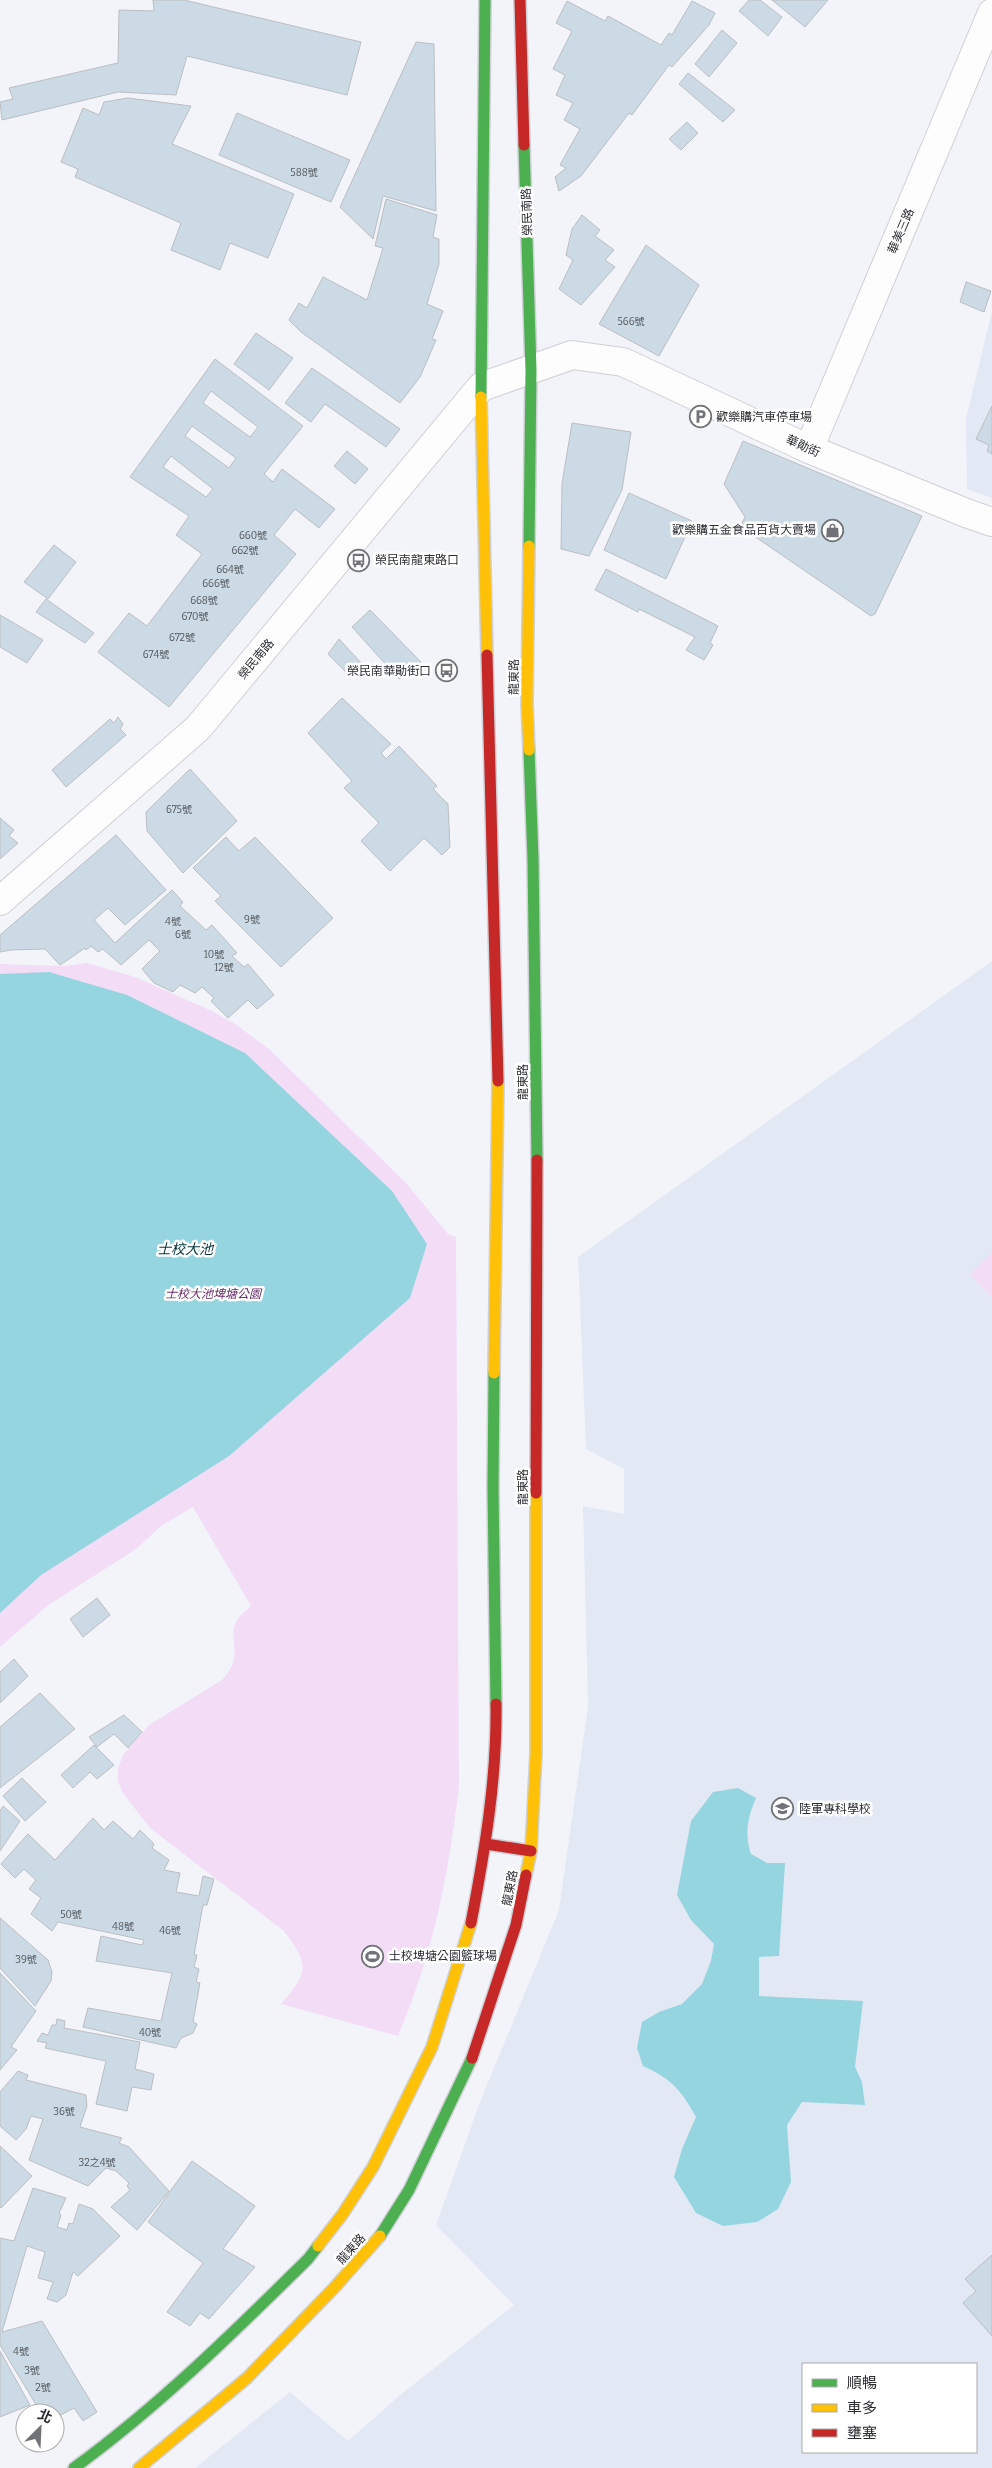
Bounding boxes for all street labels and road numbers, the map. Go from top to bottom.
street label: 榮民南路 [519,188,535,236]
street label: 華美三路 [885,206,917,256]
street label: 華勛街 [784,432,822,460]
street label: 榮民南路 [235,636,277,682]
street label: 龍東路 [507,659,521,695]
street label: 龍東路 [516,1064,530,1100]
street label: 龍東路 [516,1469,530,1505]
street label: 龍東路 [500,1869,520,1907]
street label: 龍東路 [334,2231,368,2267]

